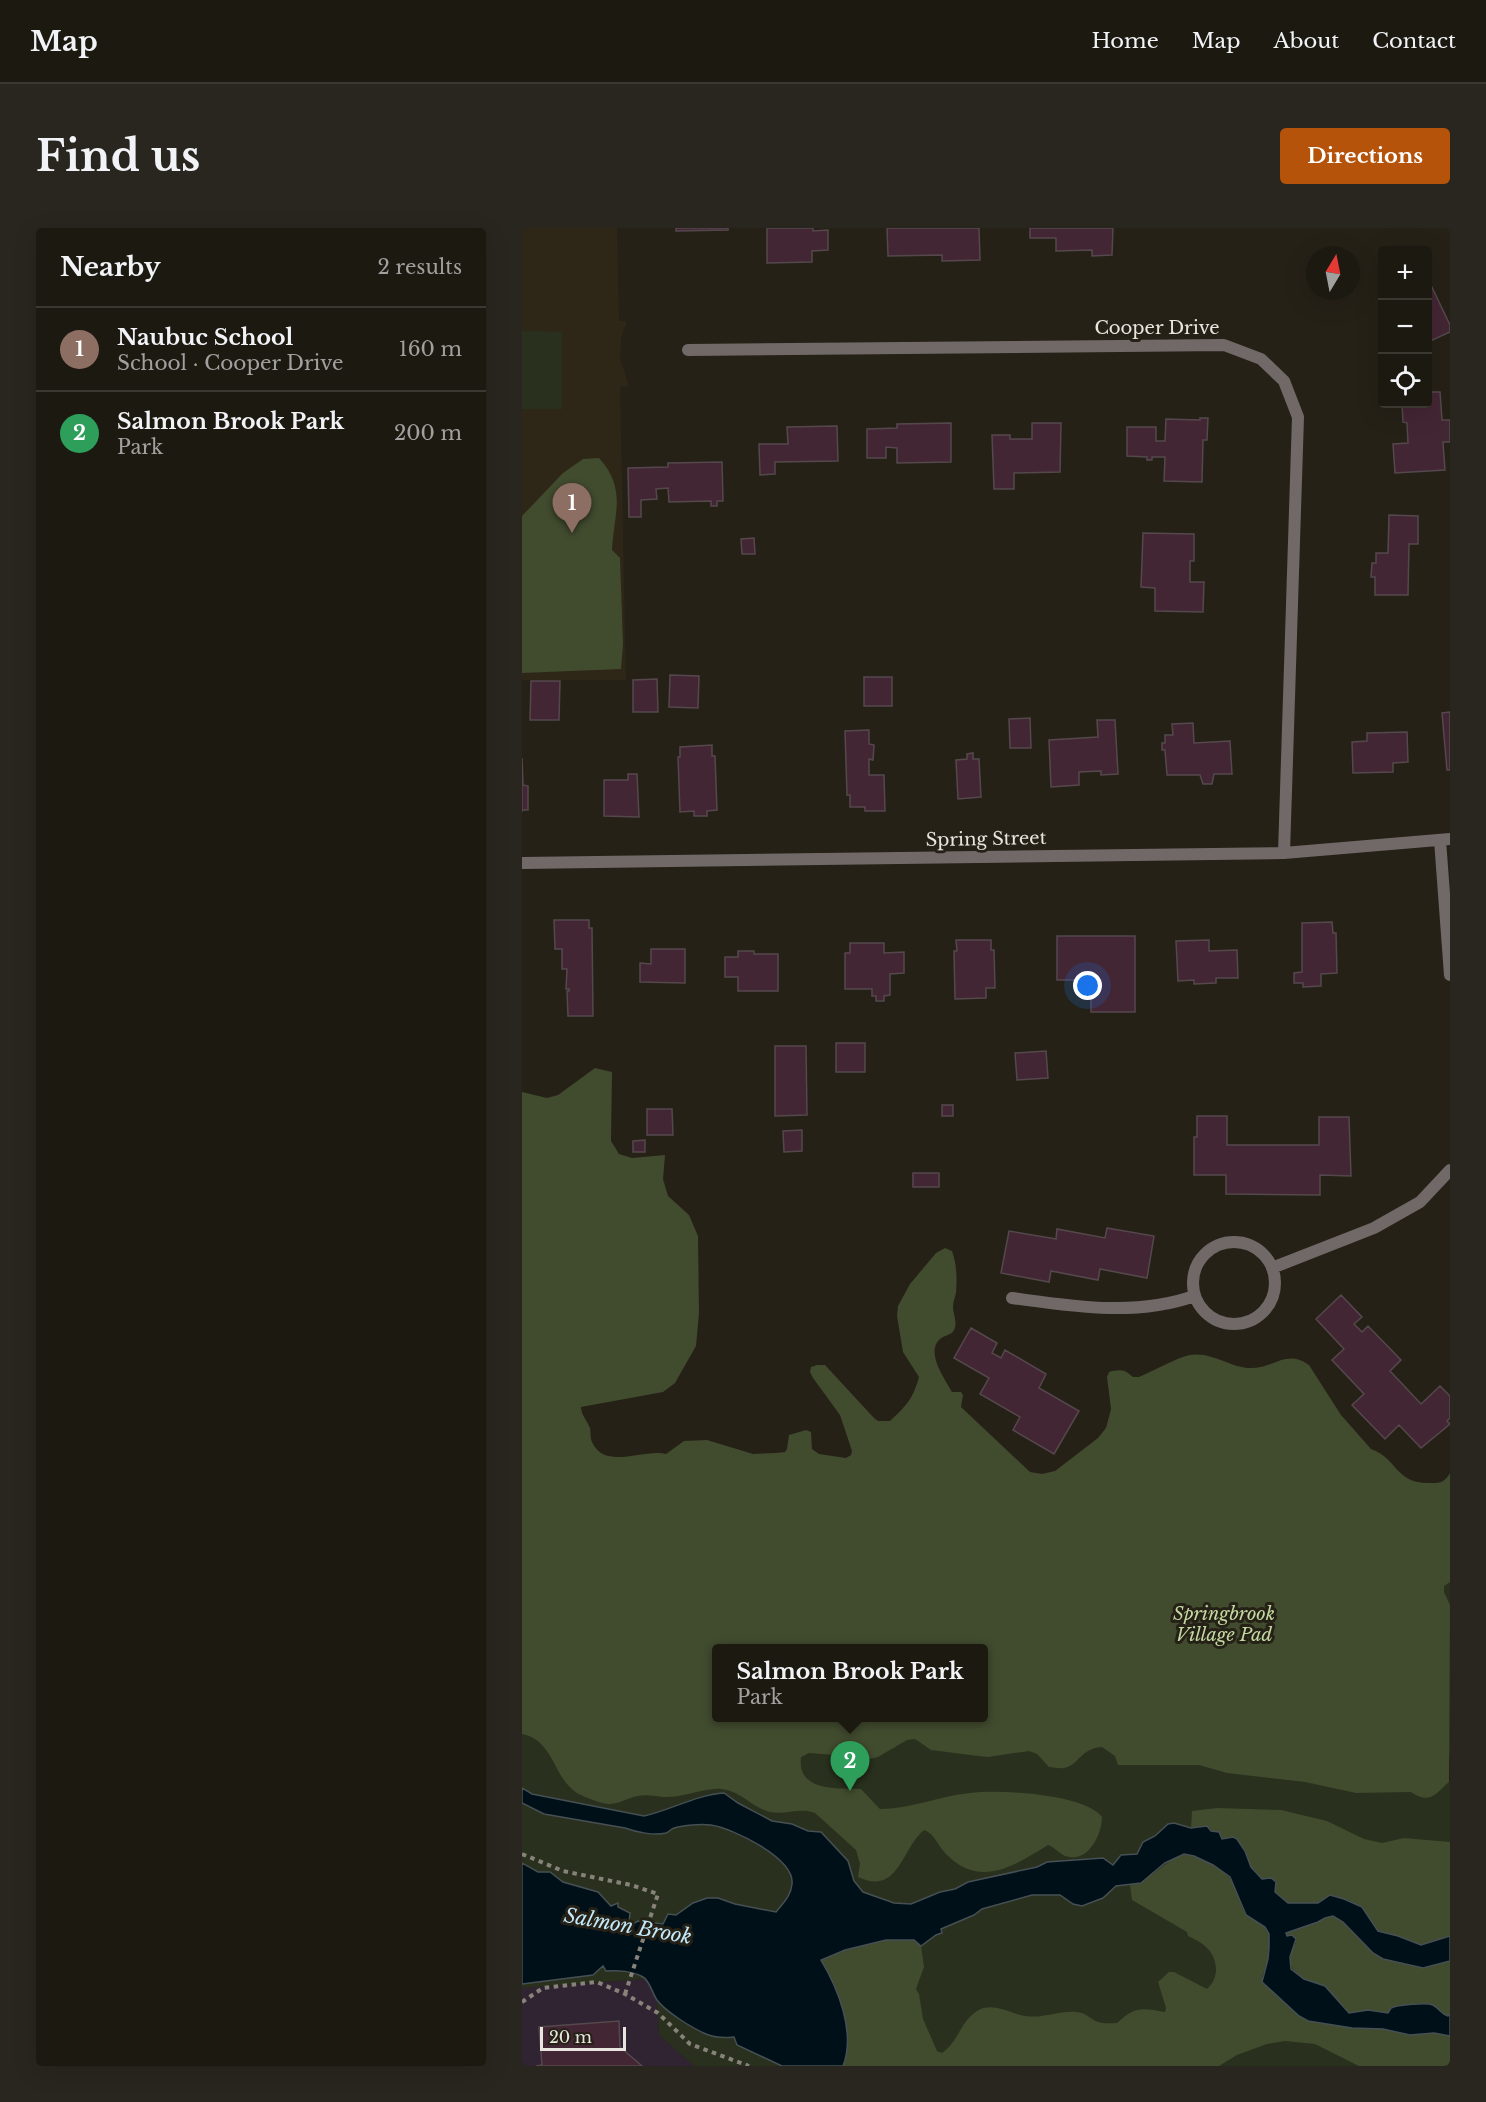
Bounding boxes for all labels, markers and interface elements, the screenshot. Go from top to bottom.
text: Map [30,24,98,59]
text: Home [1092,28,1159,54]
text: Map [1192,28,1240,54]
text: About [1273,28,1339,54]
text: Contact [1372,28,1456,54]
button: Directions [1280,128,1450,184]
text: Find us [36,130,200,182]
north arrow [1306,246,1360,300]
map controls [1378,246,1432,408]
button: + [1378,246,1432,300]
text: Nearby [60,251,161,283]
text: 2 results [378,255,462,279]
button: − [1378,300,1432,354]
street label: Cooper Drive [1094,317,1220,339]
text: Naubuc School [117,324,293,351]
text: 1 [75,337,84,361]
text: 160 m [399,337,462,361]
text: School · Cooper Drive [117,351,343,375]
button: locate [1378,354,1432,408]
text: Salmon Brook Park [117,408,344,435]
text: 2 [73,421,86,445]
text: 200 m [394,421,462,445]
text: Park [117,435,163,459]
pin: 1 [553,484,592,533]
street label: Spring Street [925,827,1047,851]
your location [1073,971,1102,1000]
park label: Springbrook Village Pad [1173,1603,1275,1646]
popup [712,1644,988,1722]
text: Salmon Brook Park [736,1658,964,1685]
text: Park [736,1685,783,1709]
pin: 2 [830,1742,870,1791]
water label: Salmon Brook [562,1903,694,1949]
scale bar [540,2024,626,2052]
text: 20 m [549,2027,592,2047]

